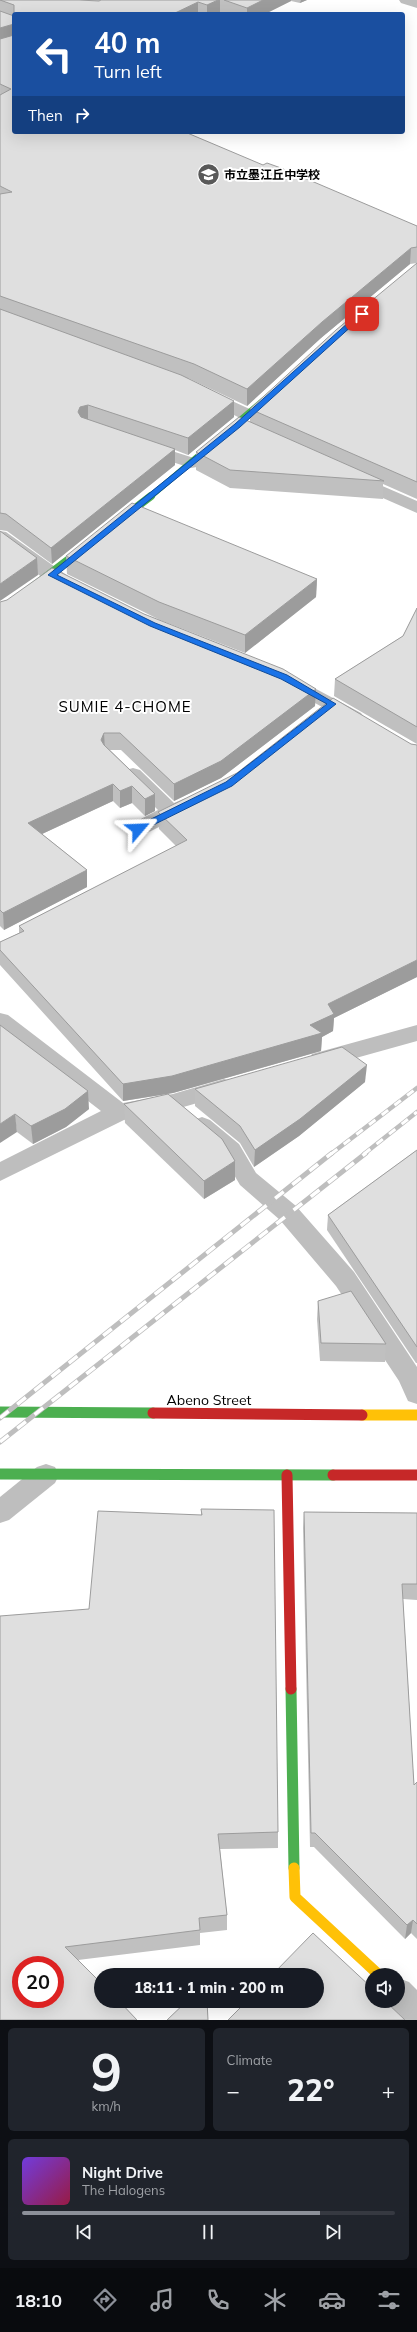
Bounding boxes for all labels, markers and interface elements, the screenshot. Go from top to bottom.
text: 40 m [94,25,160,60]
icon: left [28,28,80,80]
text: Turn left [94,60,162,83]
icon: right [71,104,93,126]
text: Then [28,106,63,125]
school or university icon: 市立墨江丘中学校 [195,162,221,188]
place label: 市立墨江丘中学校 [224,167,320,182]
pin [345,297,379,331]
icon: arrive [351,303,373,325]
district label: SUMIE 4-CHOME [58,697,192,716]
position arrow [117,808,159,850]
street label: Abeno Street [167,1391,252,1409]
speed limit sign: 20 [12,1956,64,2008]
map controls [365,1968,405,2008]
button: sound [365,1968,405,2008]
text: 18:11 · 1 min · 200 m [134,1978,284,1997]
text: 9 [91,2039,122,2104]
text: Climate [227,2052,272,2068]
text: 22° [287,2071,335,2109]
text: − [227,2077,240,2105]
text: + [382,2077,395,2105]
text: km/h [92,2098,121,2114]
text: Night Drive [82,2163,163,2182]
text: The Halogens [82,2182,165,2198]
icon: previous [73,2221,95,2243]
icon: pause [197,2221,219,2243]
icon: next [322,2221,344,2243]
icon: directions [91,2286,119,2314]
icon: music [148,2286,176,2314]
icon: phone [204,2286,232,2314]
icon: climate [261,2286,289,2314]
icon: car [318,2286,346,2314]
icon: filters [375,2286,403,2314]
text: 18:10 [14,2289,62,2312]

